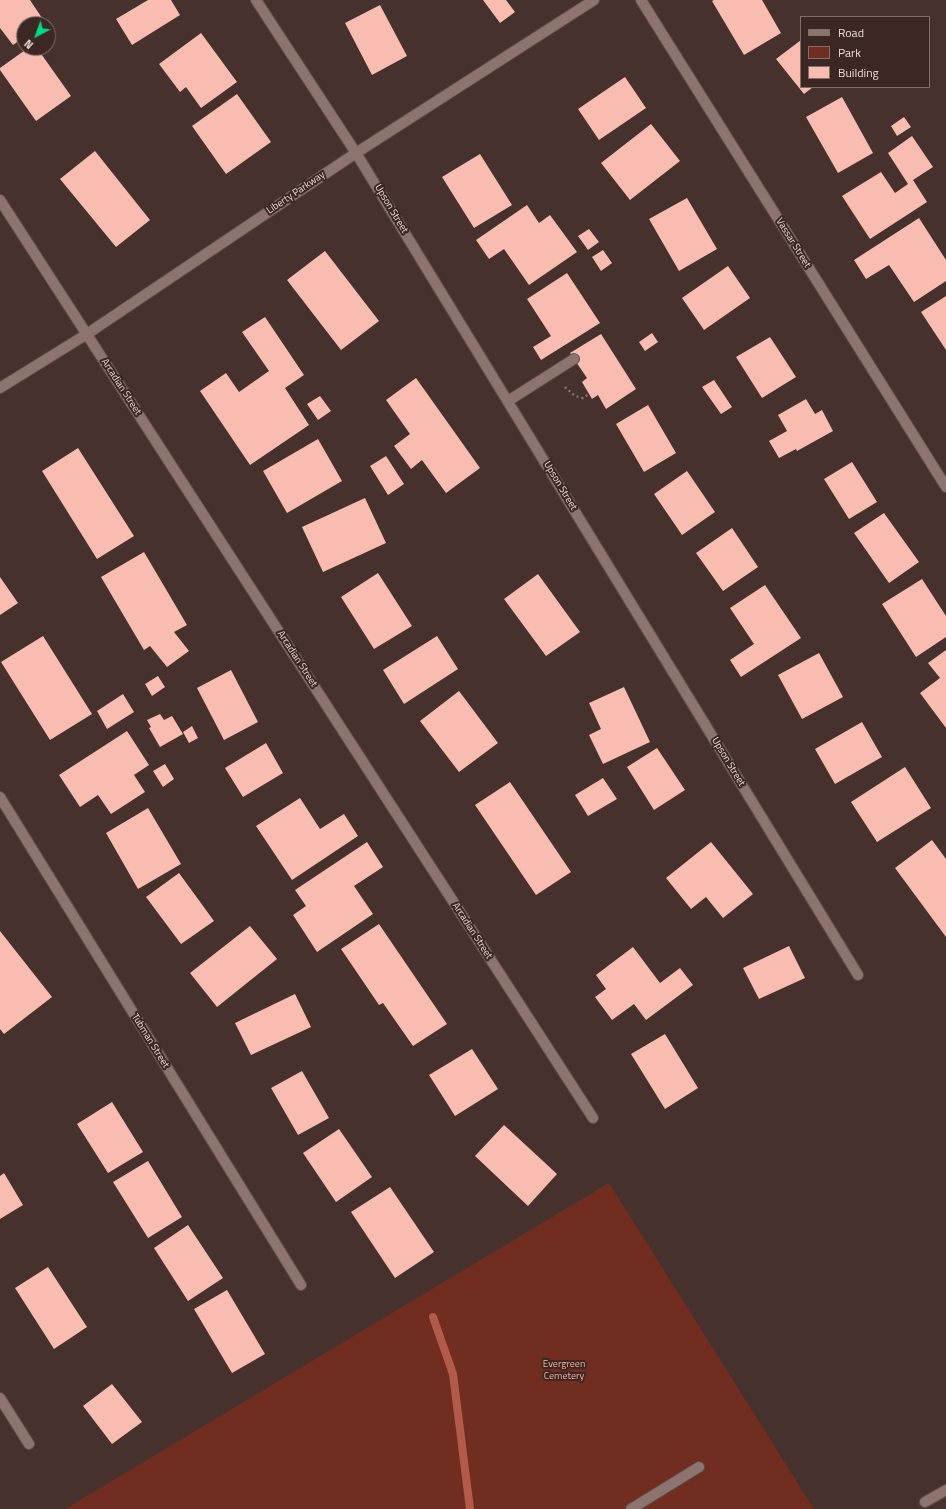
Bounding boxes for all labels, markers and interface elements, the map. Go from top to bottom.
north arrow [16,16,56,56]
legend [800,16,930,88]
text: Road [838,23,864,42]
text: N [21,36,37,53]
text: Park [838,43,861,62]
text: Building [838,63,879,82]
street label: Liberty Parkway [265,169,327,217]
street label: Upson Street [372,182,410,236]
street label: Vassar Street [773,216,813,270]
street label: Arcadian Street [98,357,144,417]
street label: Upson Street [541,459,579,513]
street label: Arcadian Street [274,629,320,689]
street label: Upson Street [709,735,747,789]
street label: Arcadian Street [449,901,495,961]
street label: Tubman Street [129,1012,171,1070]
park label: Evergreen Cemetery [543,1359,585,1382]

